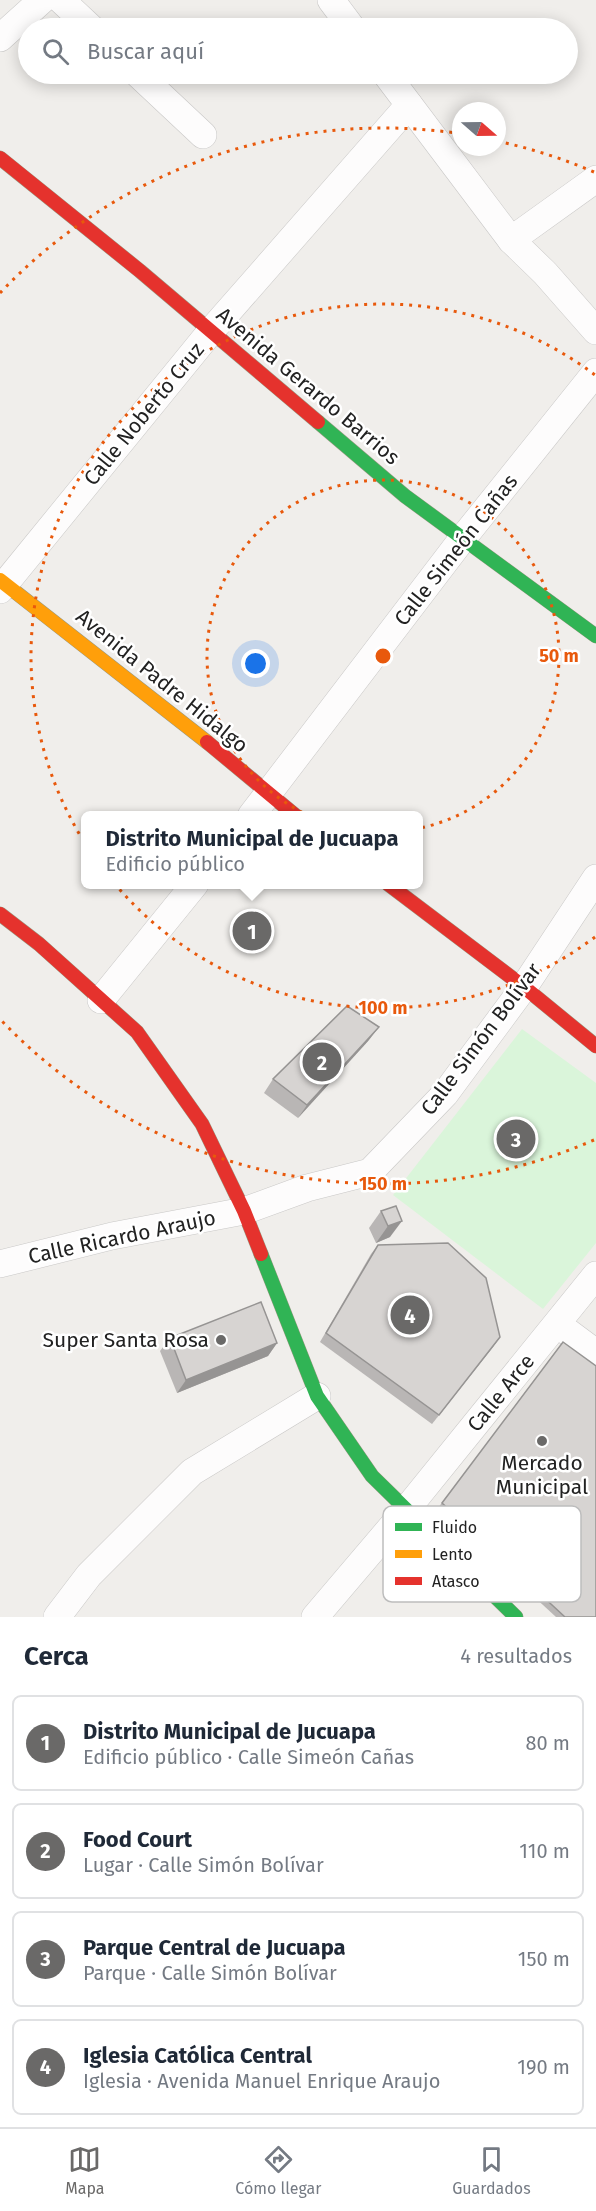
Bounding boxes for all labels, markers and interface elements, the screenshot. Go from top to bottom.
search box [18,18,578,84]
icon: search [39,35,72,68]
text: Buscar aquí [87,38,204,65]
north arrow [452,102,506,156]
street label: Avenida Gerardo Barrios [211,302,405,470]
street label: Calle Noberto Cruz [78,337,210,491]
street label: Calle Simeón Cañas [389,469,523,631]
street label: Avenida Padre Hidalgo [71,604,253,758]
text: 50 m [539,645,579,667]
centre of rings [373,646,393,666]
your location [241,649,270,678]
popup [81,811,423,889]
text: Distrito Municipal de Jucuapa [106,825,398,852]
text: Edificio público [106,852,245,876]
pin: 1 [232,908,272,954]
street label: Calle Simón Bolívar [415,958,547,1120]
text: 100 m [359,997,407,1019]
pin: 2 [302,1040,342,1084]
pin: 3 [496,1116,536,1162]
text: 150 m [359,1173,407,1195]
street label: Calle Ricardo Araujo [26,1204,218,1270]
pin: 4 [390,1292,430,1338]
place label: Super Santa Rosa [42,1327,209,1353]
marker: Super Santa Rosa [214,1333,228,1347]
street label: Calle Arce [462,1349,540,1437]
marker: Mercado Municipal [535,1434,549,1448]
place label: Mercado Municipal [496,1450,588,1500]
legend [383,1506,581,1602]
text: Fluido [432,1518,477,1537]
text: Lento [432,1545,473,1564]
text: Atasco [432,1572,480,1591]
text: Cerca [24,1641,89,1672]
text: 4 resultados [460,1644,572,1668]
text: Distrito Municipal de Jucuapa [83,1718,376,1745]
text: 1 [41,1731,50,1755]
text: 80 m [525,1731,570,1755]
text: Edificio público · Calle Simeón Cañas [83,1745,414,1769]
text: Food Court [83,1826,192,1853]
text: 2 [40,1839,51,1863]
text: 110 m [519,1839,570,1863]
text: Lugar · Calle Simón Bolívar [83,1853,324,1877]
text: Parque Central de Jucuapa [83,1934,346,1961]
text: 3 [40,1947,51,1971]
text: 150 m [518,1947,570,1971]
text: Parque · Calle Simón Bolívar [83,1961,337,1985]
text: Iglesia Católica Central [83,2042,312,2069]
text: 4 [40,2055,51,2079]
text: 190 m [517,2055,570,2079]
text: Iglesia · Avenida Manuel Enrique Araujo [83,2069,440,2093]
tab: Mapa [65,2143,105,2198]
tab: Cómo llegar [235,2143,321,2198]
tab: Guardados [452,2143,531,2198]

